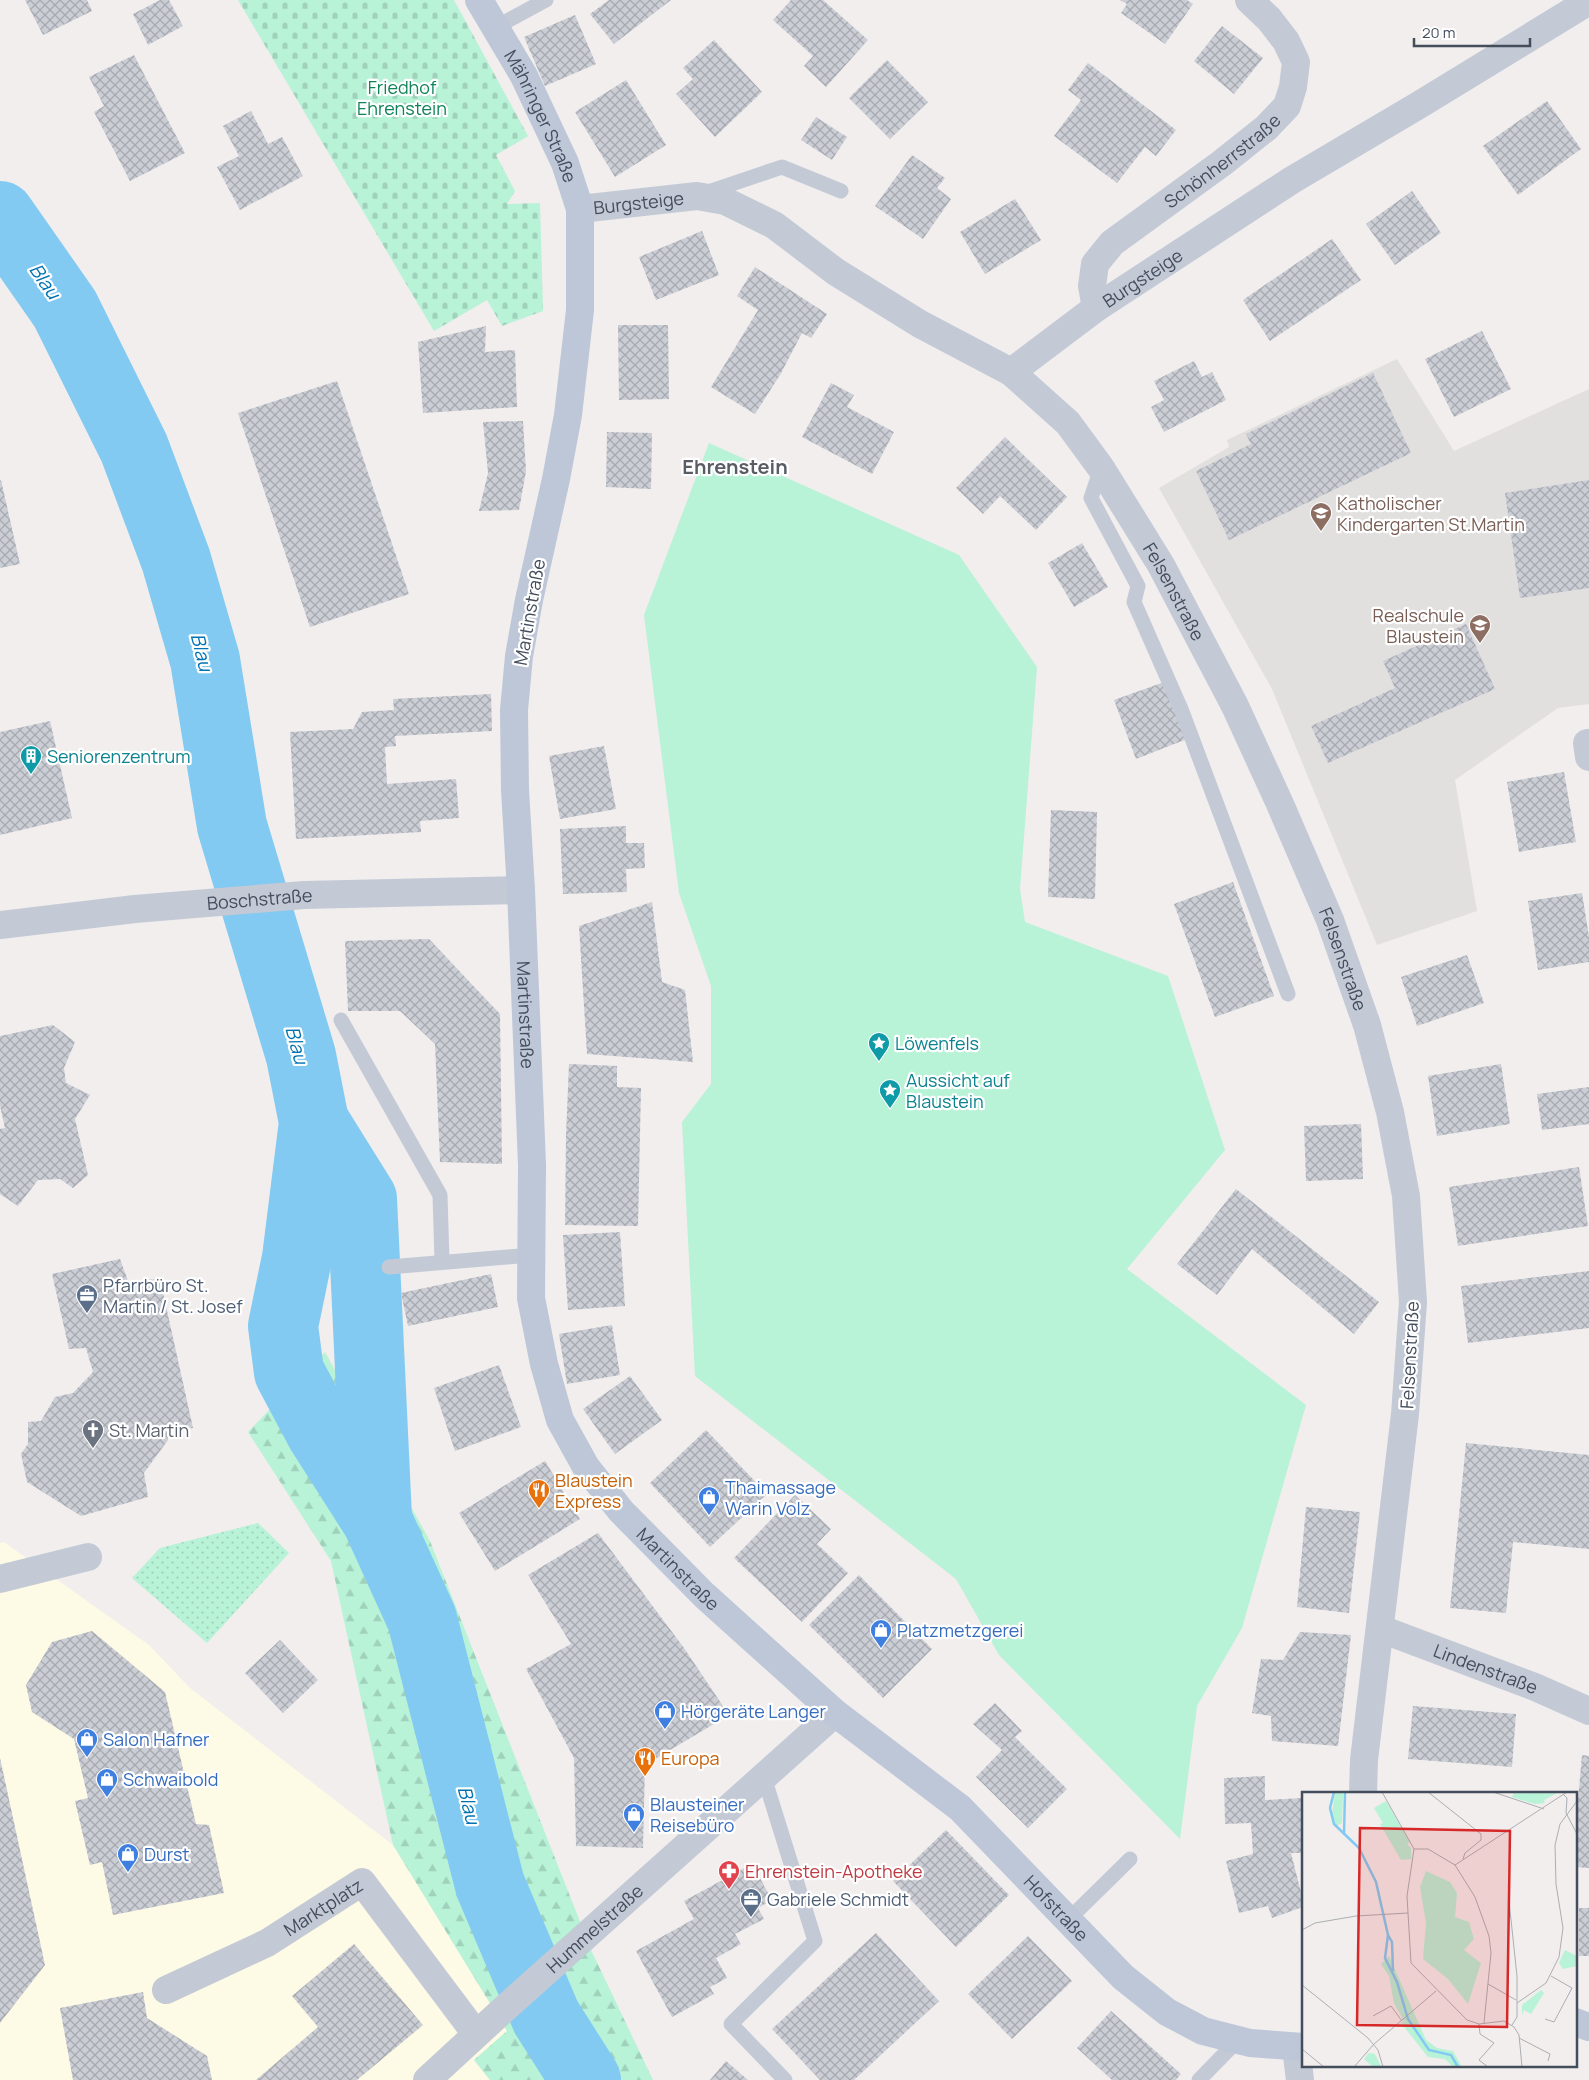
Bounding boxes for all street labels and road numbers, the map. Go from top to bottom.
street label: Mähringer Straße [499,45,583,185]
street label: Schönherrstraße [1159,108,1286,213]
street label: Burgsteige [592,186,685,219]
street label: Burgsteige [1098,243,1187,313]
street label: Felsenstraße [1138,538,1211,645]
street label: Martinstraße [508,557,550,667]
street label: Boschstraße [206,883,313,915]
street label: Felsenstraße [1314,904,1373,1014]
street label: Martinstraße [512,961,540,1069]
street label: Felsenstraße [1394,1300,1424,1410]
street label: Martinstraße [632,1522,725,1615]
street label: Lindenstraße [1430,1638,1541,1699]
street label: Hofstraße [1019,1870,1094,1946]
street label: Marktplatz [279,1873,367,1941]
street label: Hummelstraße [541,1878,648,1978]

